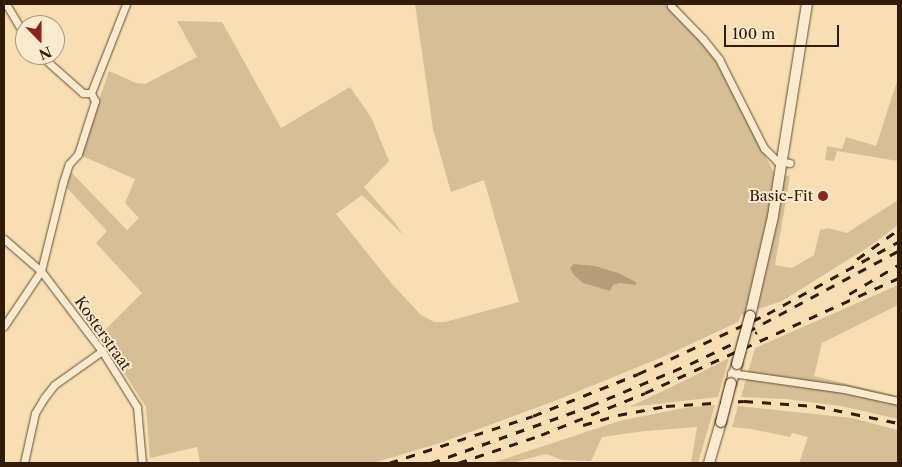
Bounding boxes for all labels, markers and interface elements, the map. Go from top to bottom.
north arrow [15,15,65,65]
scale bar [727,15,842,47]
text: 100 m [732,24,775,43]
text: N [36,42,54,64]
place label: Basic-Fit [749,187,813,205]
marker: Basic-Fit [817,190,829,202]
street label: Kosterstraat [71,293,135,373]

